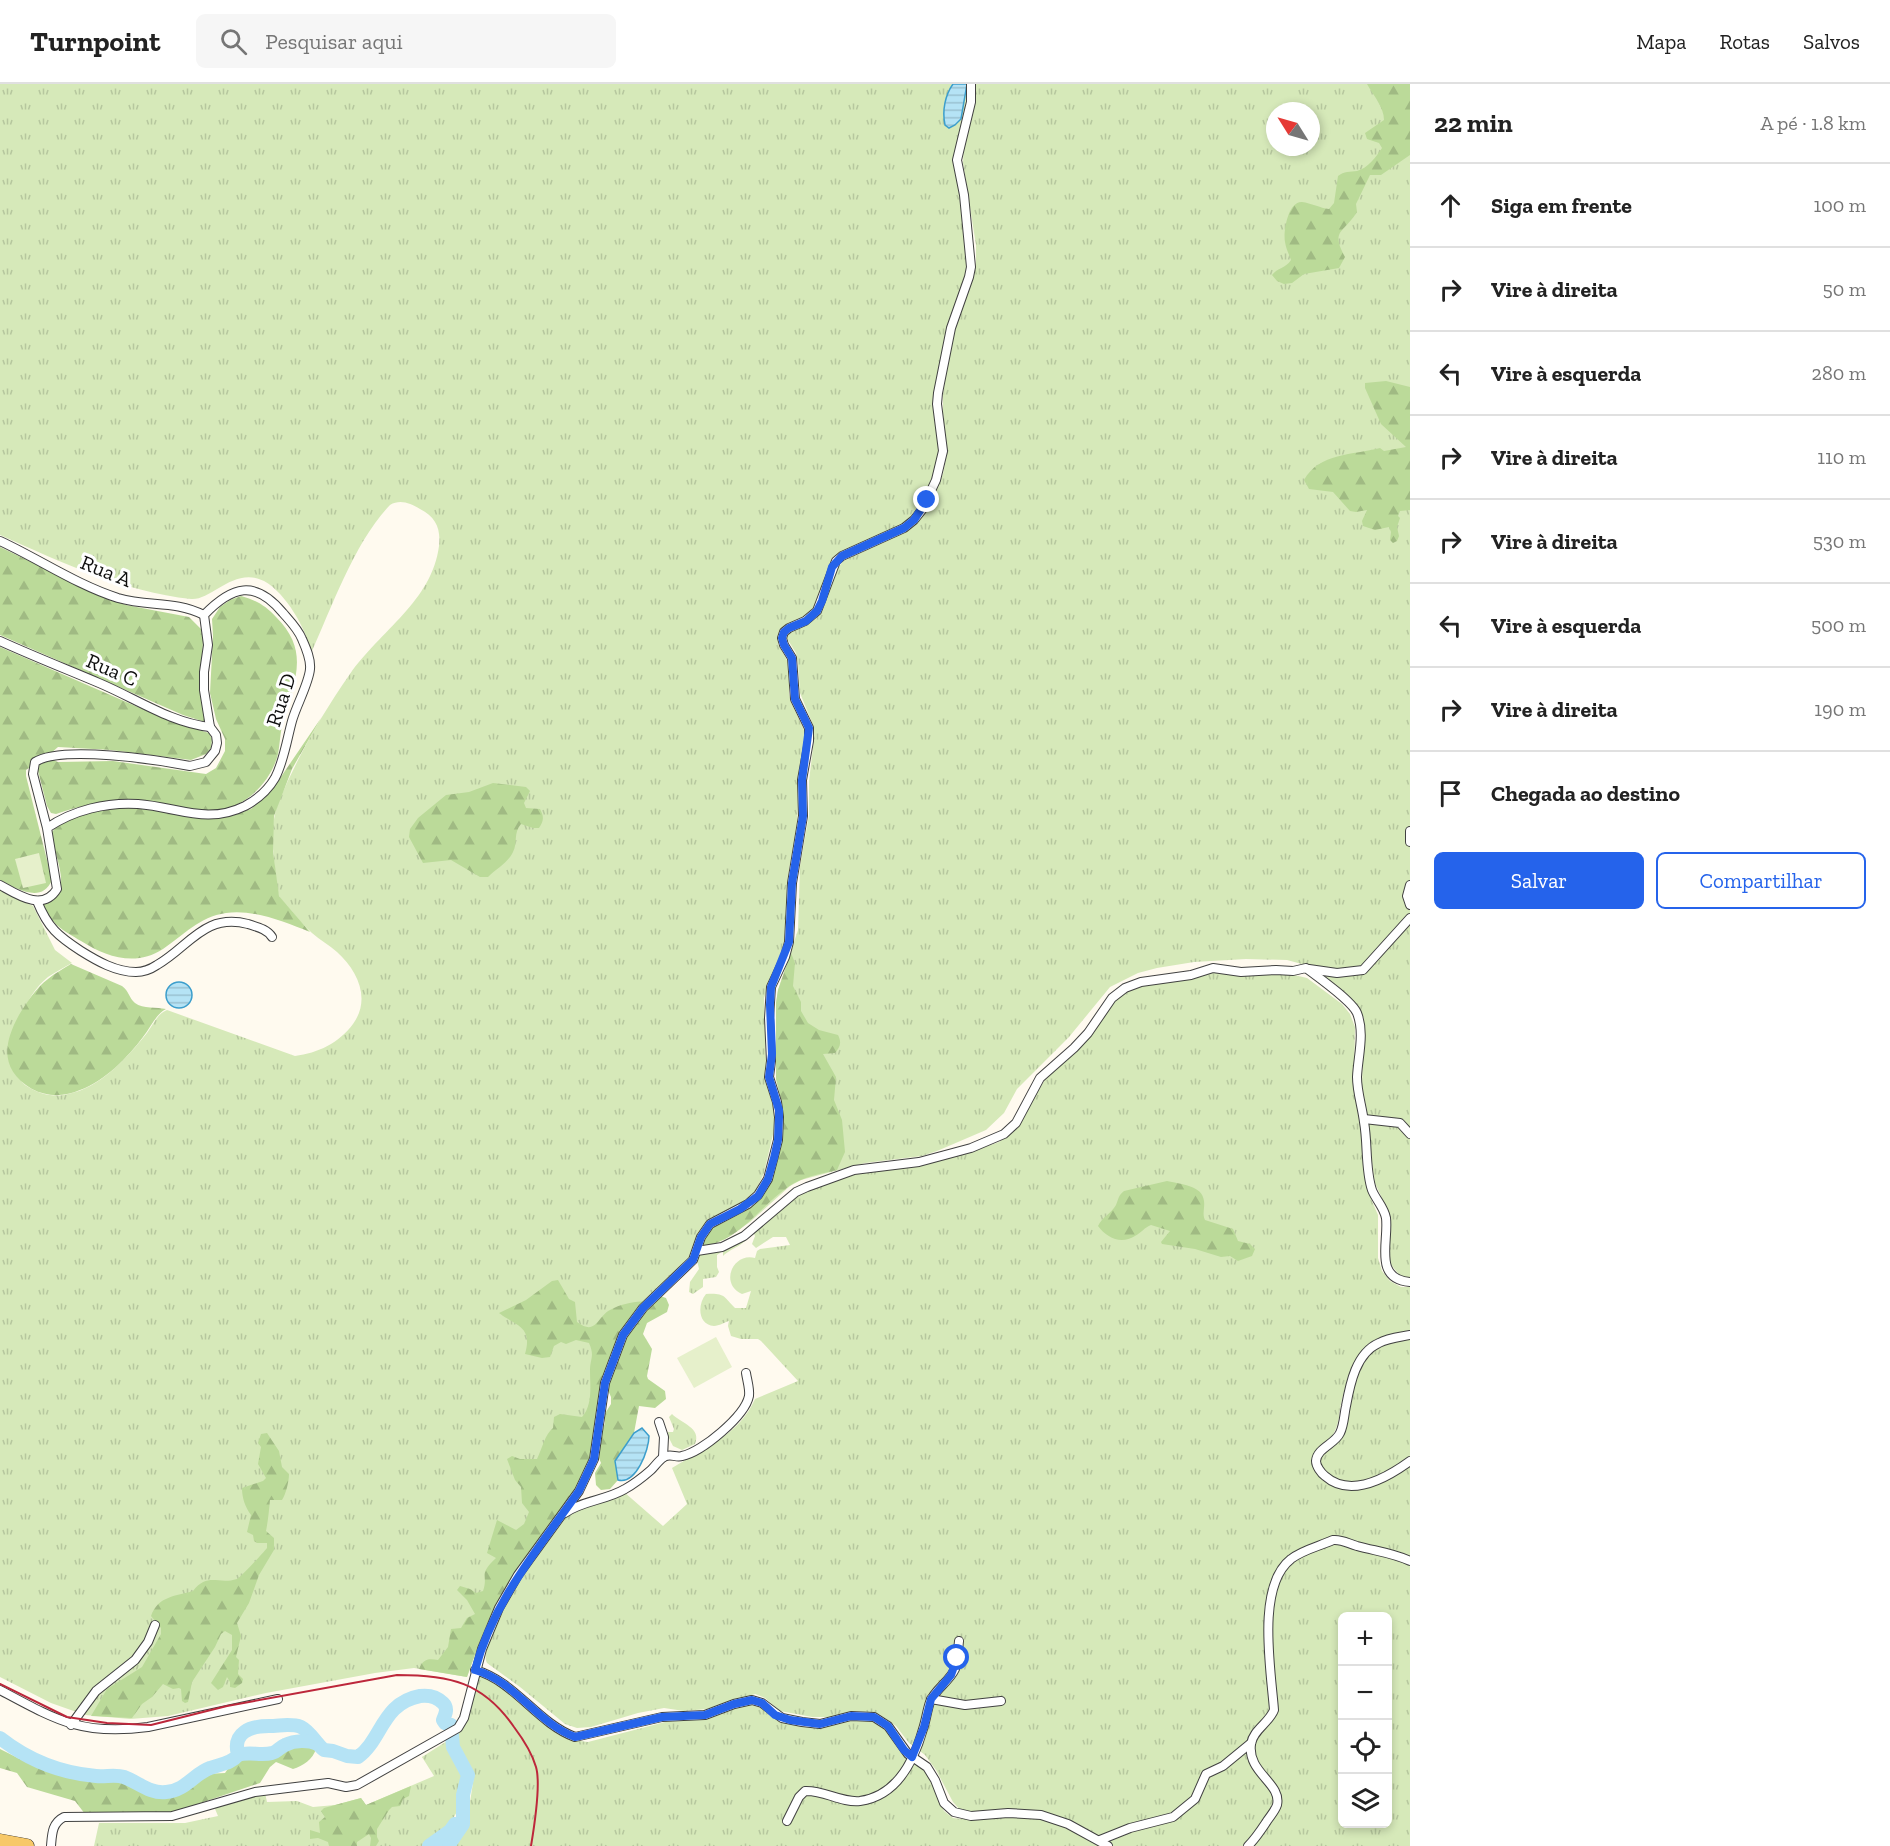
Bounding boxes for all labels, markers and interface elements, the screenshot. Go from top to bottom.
search box [196,14,616,68]
text: Turnpoint [30,25,160,58]
icon: search [217,25,250,58]
text: Pesquisar aqui [265,28,403,55]
text: Mapa [1636,29,1686,54]
text: Rotas [1719,29,1770,54]
text: Salvos [1803,29,1860,54]
north arrow [1266,102,1320,156]
text: 22 min [1434,107,1513,139]
text: A pé · 1.8 km [1760,111,1866,135]
icon: ahead [1434,189,1467,222]
text: Siga em frente [1491,192,1632,219]
text: 100 m [1813,193,1866,217]
icon: right [1434,273,1467,306]
text: Vire à direita [1491,276,1618,303]
text: 50 m [1822,277,1866,301]
icon: left [1434,357,1467,390]
text: Vire à esquerda [1491,360,1641,387]
text: 280 m [1812,361,1866,385]
icon: right [1434,441,1467,474]
text: Vire à direita [1491,444,1618,471]
text: 110 m [1817,445,1866,469]
route end [913,486,939,512]
icon: right [1434,525,1467,558]
text: Vire à direita [1491,528,1618,555]
text: 530 m [1813,529,1866,553]
street label: Rua A [77,549,136,592]
icon: left [1434,609,1467,642]
text: Vire à esquerda [1491,612,1641,639]
text: 500 m [1811,613,1866,637]
street label: Rua C [83,648,142,691]
street label: Rua D [260,670,301,730]
icon: right [1434,693,1467,726]
text: Vire à direita [1491,696,1618,723]
text: 190 m [1814,697,1866,721]
icon: arrive [1434,777,1467,810]
text: Chegada ao destino [1491,780,1680,807]
button: Salvar [1434,852,1644,909]
button: Compartilhar [1656,852,1866,909]
map controls [1338,1612,1392,1828]
button: + [1338,1612,1392,1666]
route start [943,1644,969,1670]
button: − [1338,1666,1392,1720]
button: locate [1338,1720,1392,1774]
button: layers [1338,1774,1392,1828]

